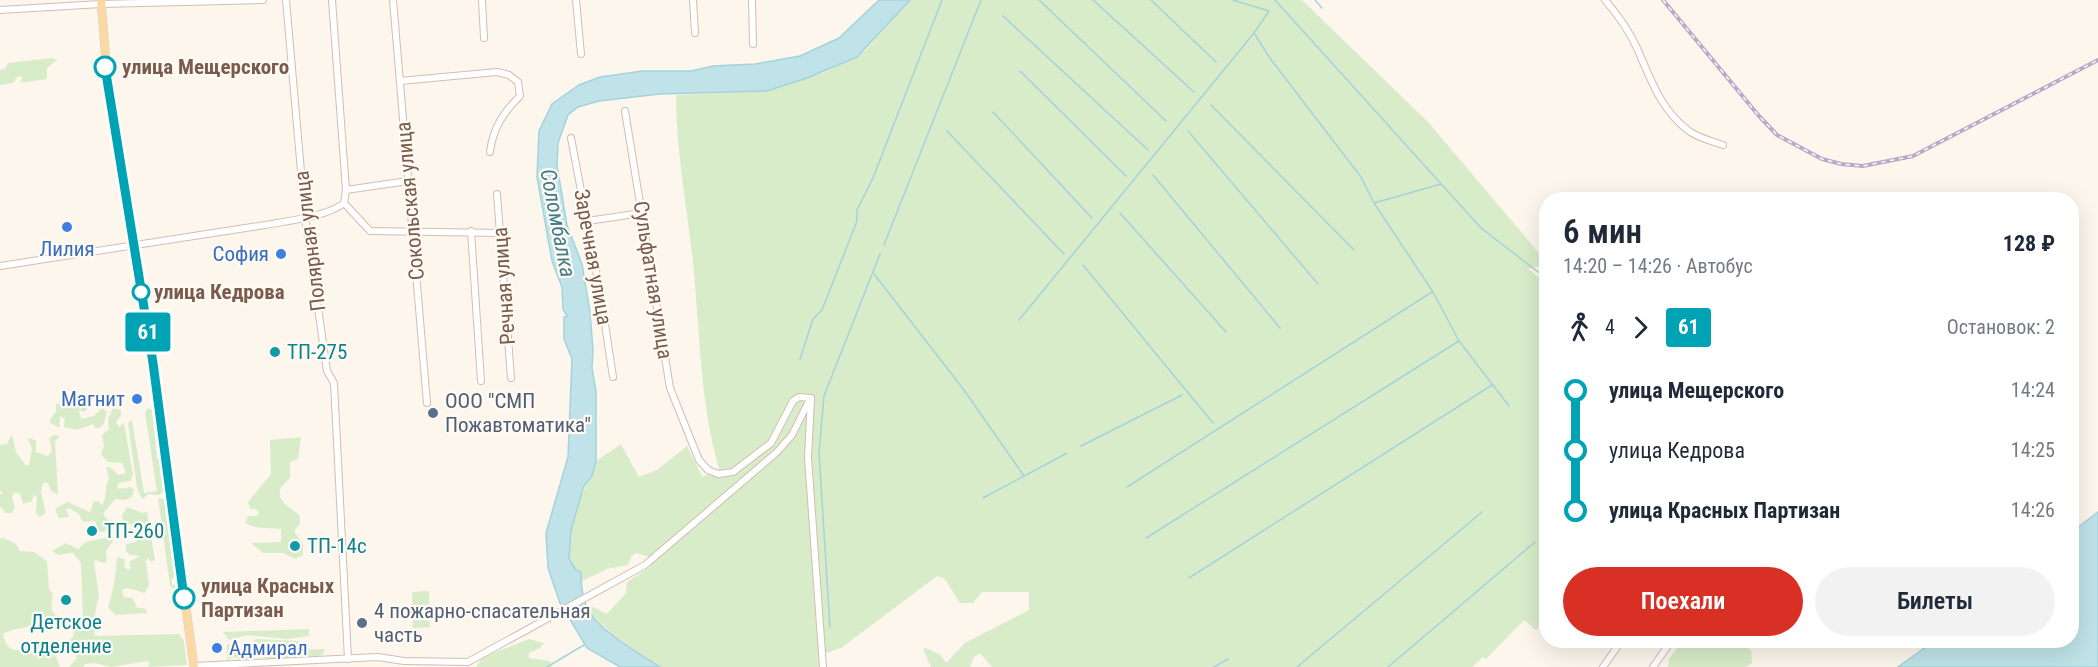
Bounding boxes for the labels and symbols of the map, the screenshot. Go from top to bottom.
place label: улица Мещерского [122,55,289,79]
marker: улица Мещерского [94,56,116,78]
street label: Сокольская улица [391,121,429,281]
water label: Соломбалка [535,167,581,279]
street label: Полярная улица [289,170,331,312]
street label: Заречная улица [569,187,617,327]
street label: Сульфатная улица [629,199,677,361]
marker: Лилия [60,220,74,234]
street label: Речная улица [488,226,520,346]
place label: Лилия [39,237,95,261]
place label: София [213,242,269,266]
marker: София [274,247,288,261]
place label: улица Кедрова [154,280,285,304]
marker: улица Кедрова [132,283,150,301]
line badge: 61 [121,312,175,352]
place label: ТП-275 [287,340,347,364]
marker: ТП-275 [268,345,282,359]
place label: Магнит [61,387,125,411]
place label: ООО "СМП Пожавтоматика" [445,389,591,437]
marker: Магнит [130,392,144,406]
marker: ООО "СМП Пожавтоматика" [426,406,440,420]
place label: ТП-260 [104,519,164,543]
marker: ТП-260 [85,524,99,538]
place label: ТП-14с [307,534,367,558]
marker: ТП-14с [288,539,302,553]
place label: улица Красных Партизан [201,574,335,622]
marker: улица Красных Партизан [173,587,195,609]
marker: Детское отделение [59,593,73,607]
place label: 4 пожарно-спасательная часть [374,599,591,647]
place label: Детское отделение [20,610,112,658]
marker: 4 пожарно-спасательная часть [355,616,369,630]
place label: Адмирал [229,636,308,660]
marker: Адмирал [210,641,224,655]

